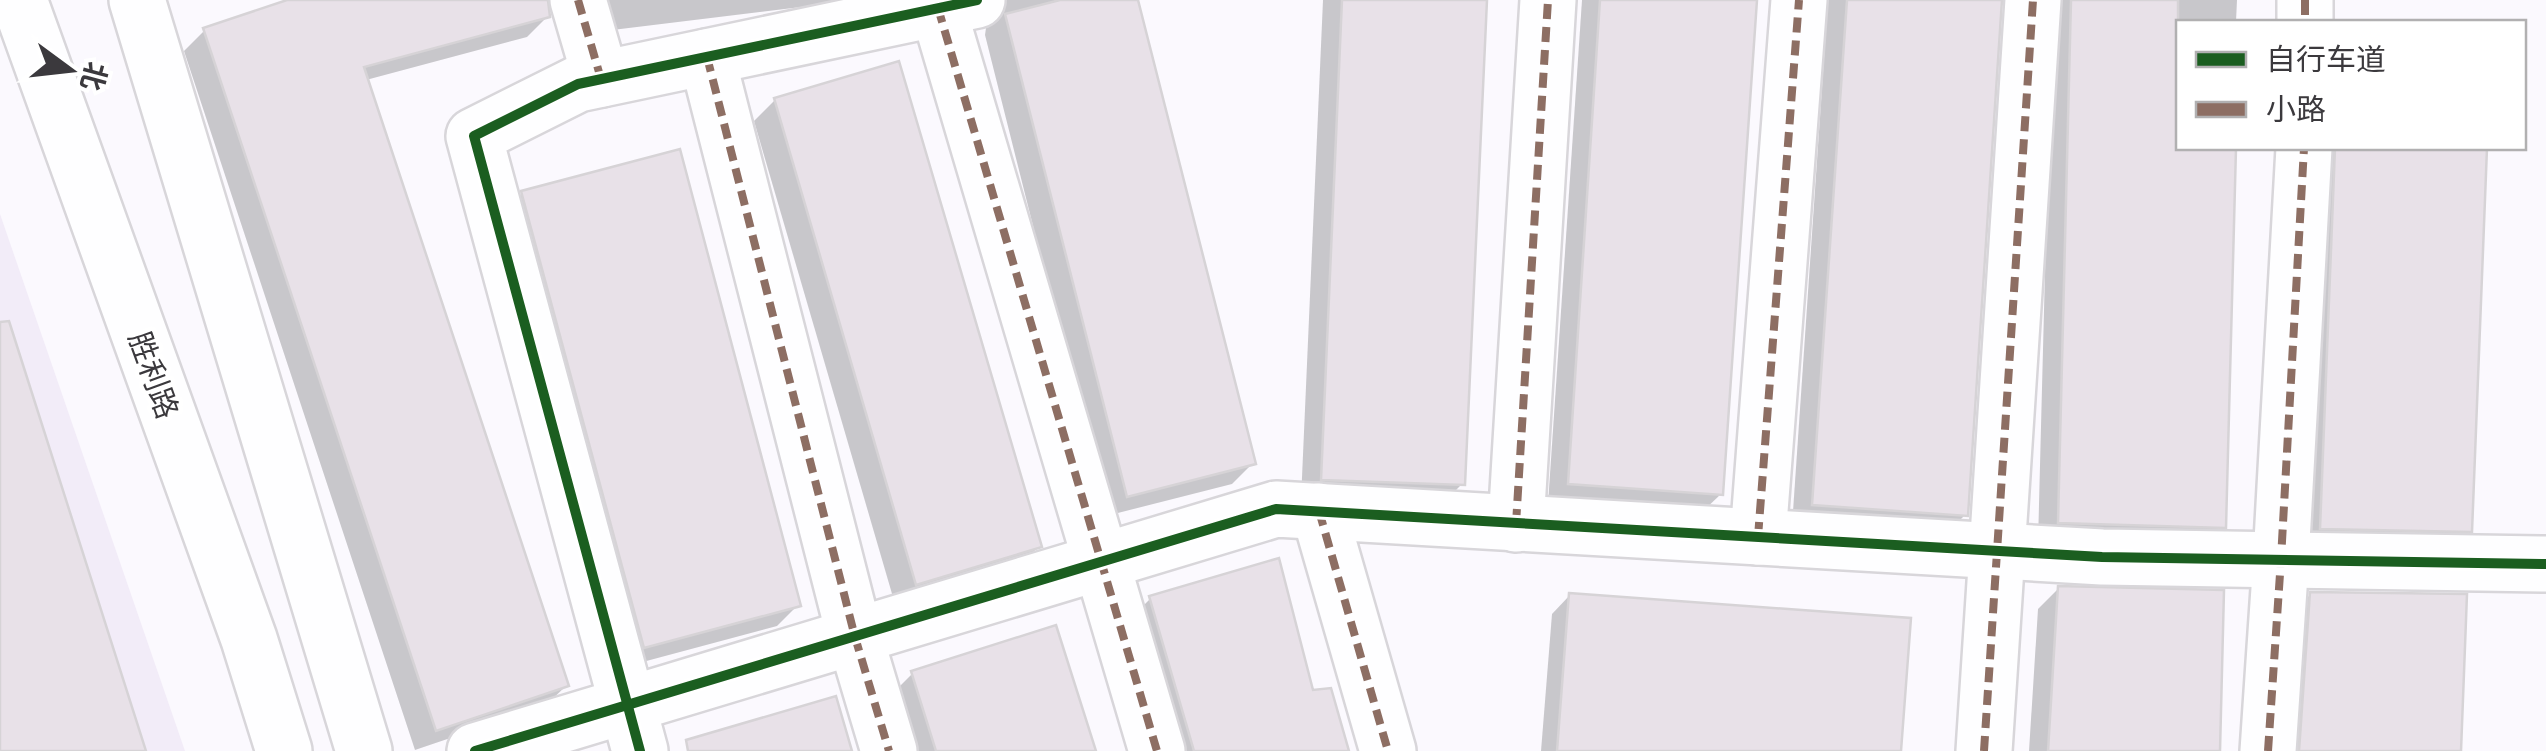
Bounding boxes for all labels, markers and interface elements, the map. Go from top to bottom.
north arrow [20,20,120,120]
legend [2176,20,2526,150]
text: 自行车道 [2266,40,2386,78]
text: 北 [73,58,115,95]
text: 小路 [2266,90,2326,128]
street label: 胜利路 [121,326,187,424]

